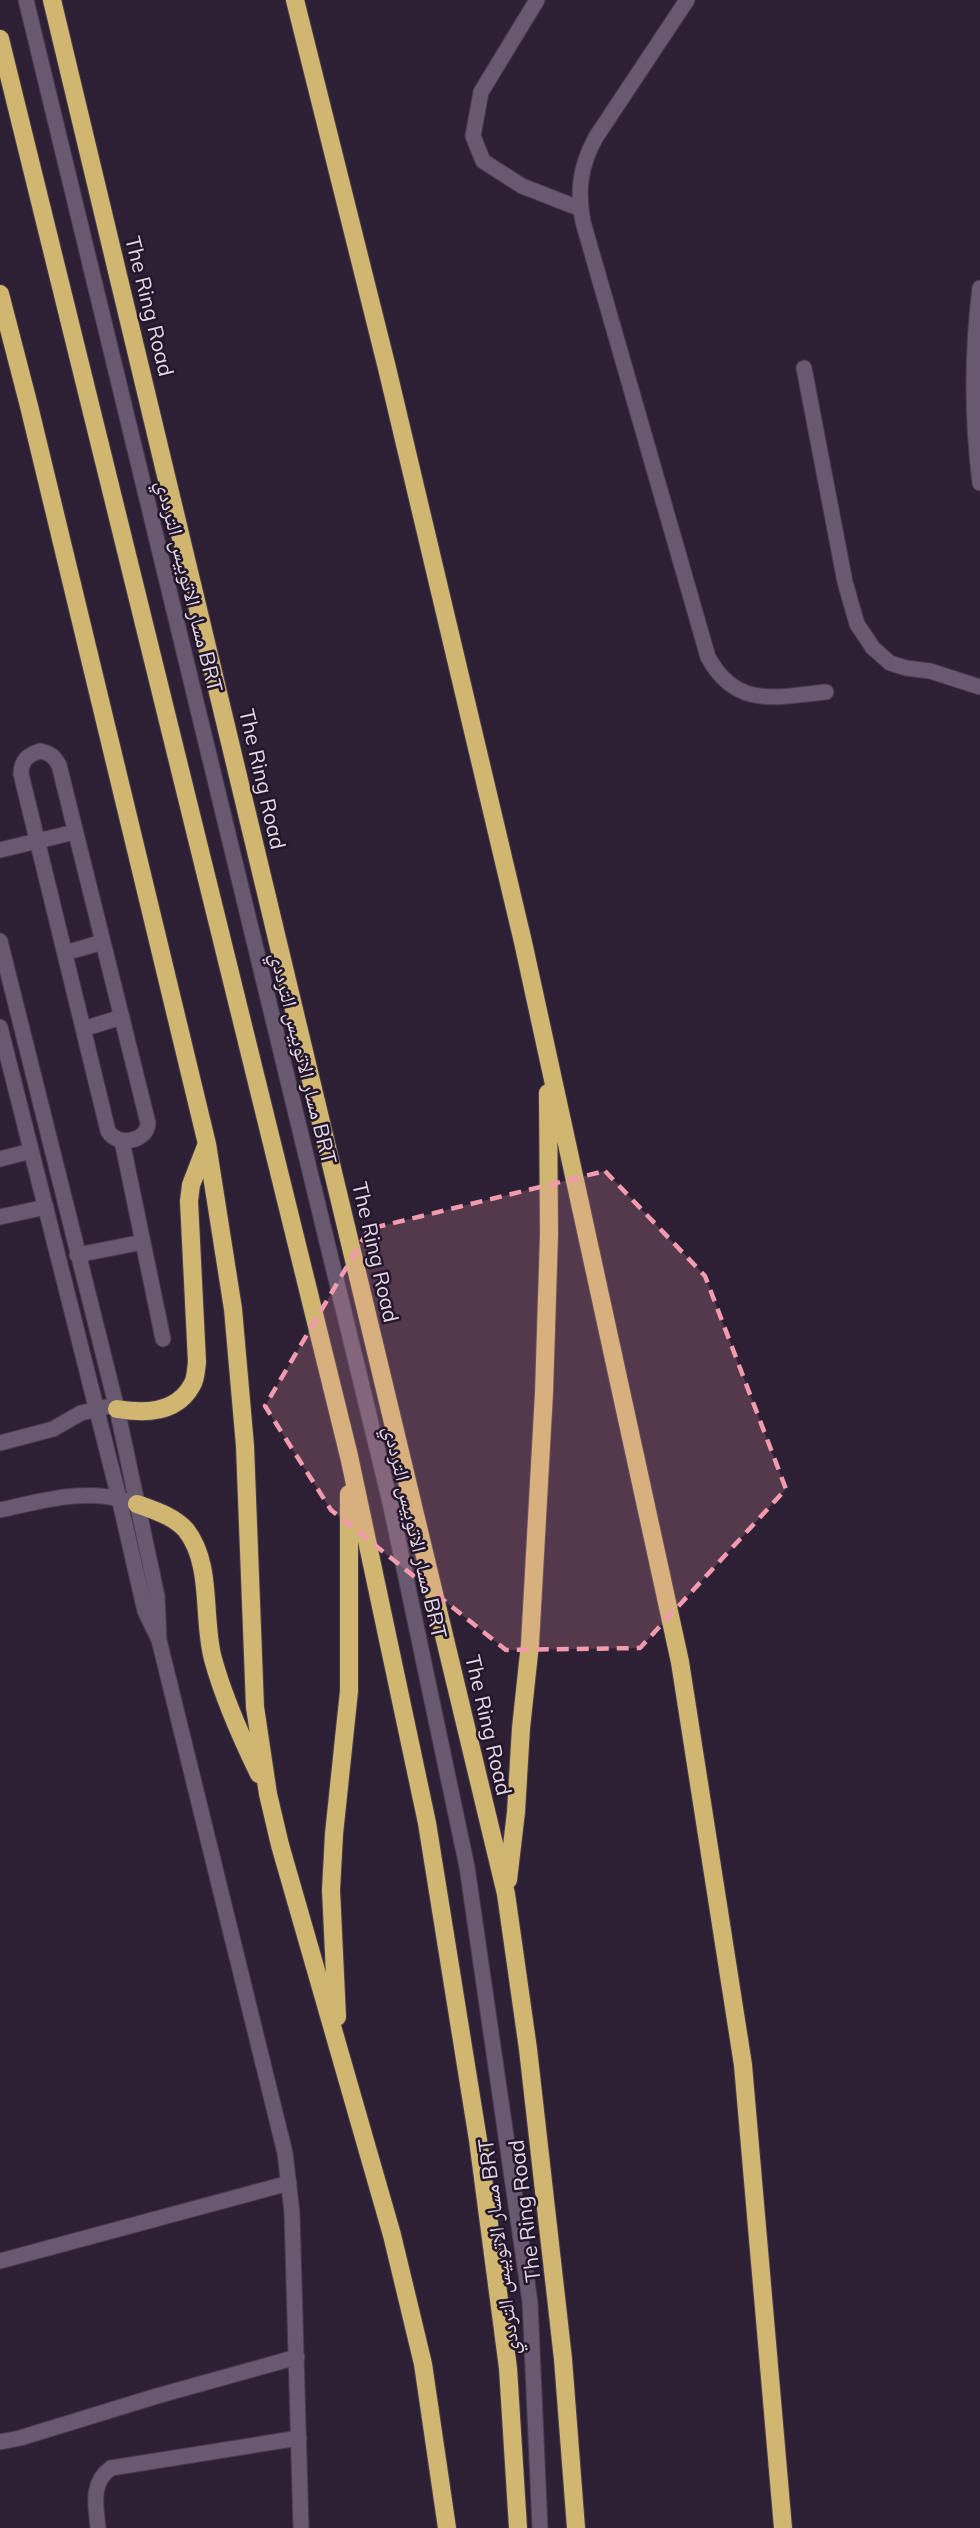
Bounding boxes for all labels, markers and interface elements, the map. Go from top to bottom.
street label: The Ring Road [120,233,180,379]
street label: مسار الاتوبيس الترددي BRT [147,477,229,696]
street label: The Ring Road [234,706,292,852]
street label: مسار الاتوبيس الترددي BRT [261,949,343,1168]
street label: The Ring Road [347,1179,405,1325]
street label: مسار الاتوبيس الترددي BRT [375,1423,453,1642]
street label: The Ring Road [460,1652,518,1798]
street label: مسار الاتوبيس الترددي BRT [472,2136,528,2357]
street label: The Ring Road [502,2138,546,2284]

